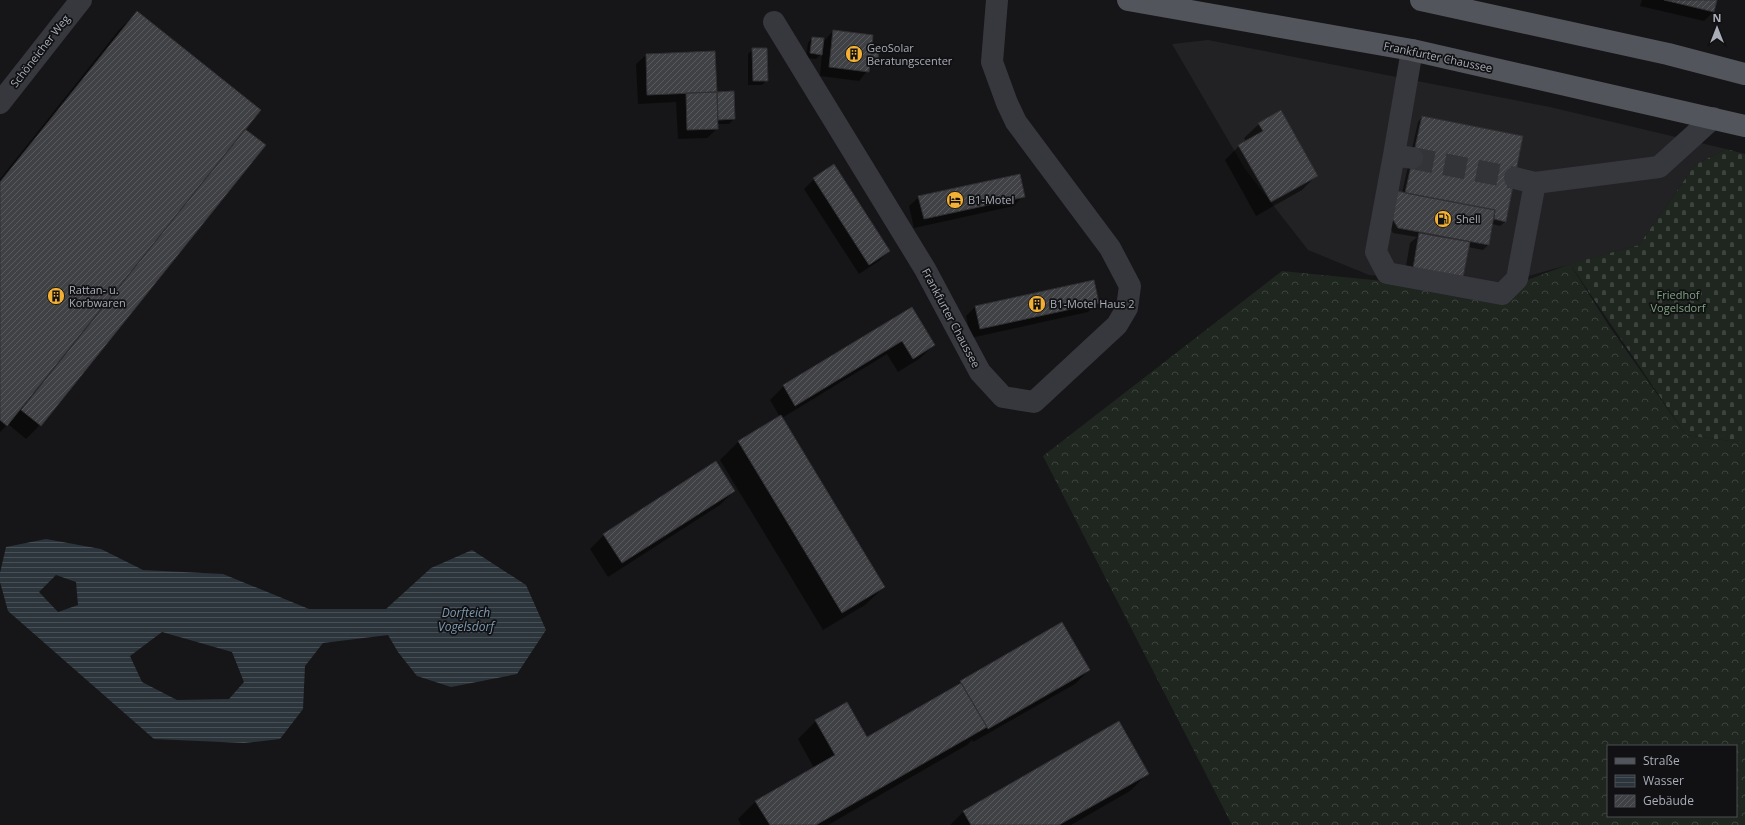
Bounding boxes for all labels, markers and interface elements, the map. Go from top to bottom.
north arrow [1697,8,1737,48]
text: N [1713,10,1721,25]
street label: Schöneicher Weg [7,11,73,90]
street label: Frankfurter Chaussee [1382,38,1494,75]
place label: GeoSolar Beratungscenter [867,40,953,68]
building icon: GeoSolar Beratungscenter [844,44,864,64]
hotel icon: B1-Motel [945,190,965,210]
place label: B1-Motel [968,192,1014,207]
fuel station icon: Shell [1433,209,1453,229]
place label: Shell [1456,211,1481,226]
street label: Frankfurter Chaussee [919,265,984,370]
place label: Rattan- u. Korbwaren [69,282,126,310]
building icon: Rattan- u. Korbwaren [46,286,66,306]
park label: Friedhof Vogelsdorf [1651,287,1707,315]
building icon: B1-Motel Haus 2 [1027,294,1047,314]
place label: B1-Motel Haus 2 [1050,296,1135,311]
water label: Dorfteich Vogelsdorf [438,604,496,635]
legend [1607,745,1737,817]
text: Straße [1643,752,1680,769]
text: Wasser [1643,772,1684,789]
text: Gebäude [1643,792,1694,809]

